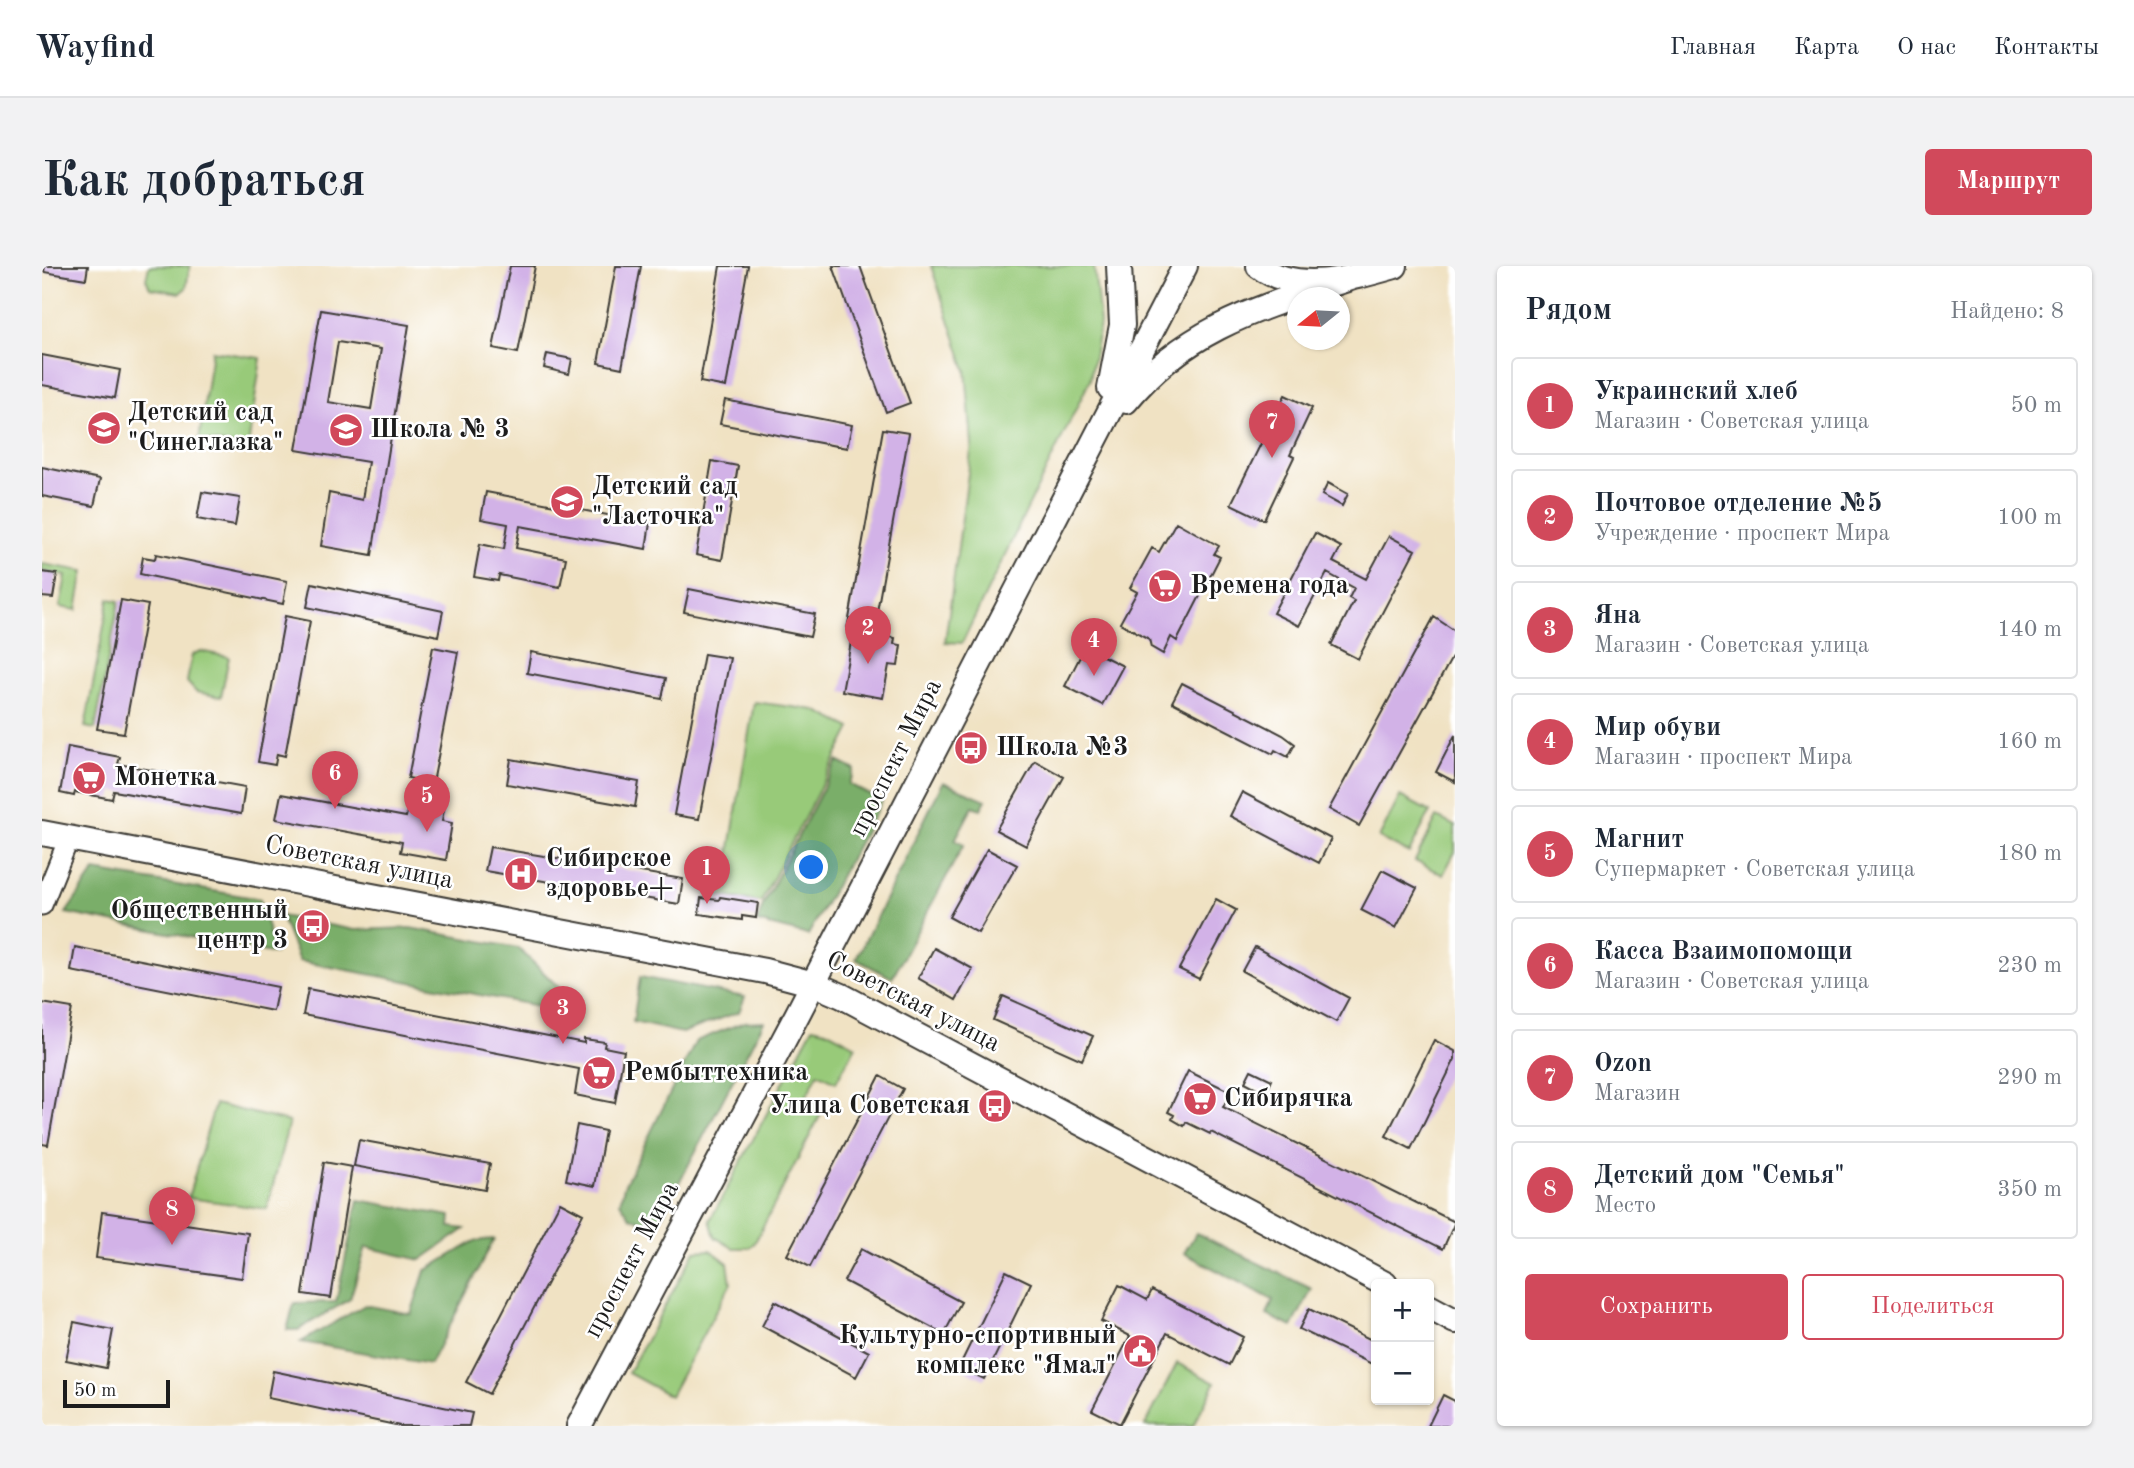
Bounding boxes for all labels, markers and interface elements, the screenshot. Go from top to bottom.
text: Wayfind [35,32,155,65]
text: Главная [1670,36,1756,60]
text: Карта [1794,36,1859,60]
text: О нас [1897,36,1956,60]
text: Контакты [1994,36,2099,60]
button: Маршрут [1925,149,2092,215]
text: Как добраться [42,158,366,207]
north arrow [1287,287,1350,350]
text: Рядом [1525,296,1612,326]
text: Найдено: 8 [1950,300,2064,323]
text: Украинский хлеб [1594,379,1798,405]
text: 1 [1543,394,1557,417]
text: 50 m [2011,394,2062,417]
place label: Детский сад "Синеглазка" [128,400,283,456]
pin: 7 [1249,400,1295,458]
school or university icon: Детский сад "Синеглазка" [85,409,123,447]
text: Магазин · Советская улица [1594,410,1869,433]
school or university icon: Школа № 3 [327,411,365,449]
place label: Школа № 3 [370,417,510,443]
place label: Детский сад "Ласточка" [592,474,738,530]
school or university icon: Детский сад "Ласточка" [548,483,586,521]
text: Почтовое отделение №5 [1594,491,1882,517]
text: 2 [1543,506,1557,529]
text: 100 m [1997,506,2062,529]
text: Учреждение · проспект Мира [1594,522,1890,545]
supermarket icon: Времена года [1146,567,1184,605]
place label: Времена года [1190,573,1349,599]
text: Яна [1594,603,1641,629]
pin: 2 [845,606,891,664]
pin: 4 [1071,618,1117,676]
text: 3 [1543,618,1557,641]
text: 140 m [1997,618,2062,641]
text: Магазин · Советская улица [1594,634,1869,657]
street label: проспект Мира [845,675,947,841]
text: Мир обуви [1594,715,1721,741]
bus stop icon: Школа №3 [952,729,990,767]
text: 4 [1543,730,1557,753]
text: 160 m [1997,730,2062,753]
place label: Школа №3 [996,735,1128,761]
text: Магазин · проспект Мира [1594,746,1852,769]
pin: 6 [312,751,358,809]
supermarket icon: Монетка [70,759,108,797]
place label: Монетка [114,765,217,791]
pin: 5 [404,774,450,832]
text: Магнит [1594,827,1684,853]
street label: Советская улица [262,832,456,894]
text: 5 [1543,842,1557,865]
text: 180 m [1997,842,2062,865]
place label: Сибирское здоровье+ [546,846,673,902]
pin: 1 [684,846,730,904]
your location [794,850,828,884]
hospital icon: Сибирское здоровье+ [502,855,540,893]
text: Супермаркет · Советская улица [1594,858,1915,881]
place label: Общественный центр 3 [111,898,288,954]
bus stop icon: Общественный центр 3 [294,907,332,945]
text: Касса Взаимопомощи [1594,939,1853,965]
street label: Советская улица [822,947,1004,1057]
text: 6 [1543,954,1557,977]
text: 230 m [1997,954,2062,977]
text: Магазин · Советская улица [1594,970,1869,993]
pin: 3 [540,986,586,1044]
text: Ozon [1594,1051,1652,1077]
supermarket icon: Рембыттехника [580,1054,618,1092]
place label: Рембыттехника [624,1060,808,1086]
text: 7 [1543,1066,1557,1089]
text: 290 m [1997,1066,2062,1089]
supermarket icon: Сибирячка [1181,1080,1219,1118]
text: Магазин [1594,1082,1680,1105]
place label: Сибирячка [1224,1086,1353,1112]
bus stop icon: Улица Советская [976,1087,1014,1125]
place label: Улица Советская [768,1093,970,1119]
text: Детский дом "Семья" [1594,1163,1845,1189]
street label: проспект Мира [580,1177,684,1342]
text: 8 [1543,1178,1557,1201]
text: 350 m [1997,1178,2062,1201]
pin: 8 [149,1187,195,1245]
text: Место [1594,1194,1656,1217]
button: Сохранить [1525,1274,1788,1340]
button: Поделиться [1802,1274,2064,1340]
map controls [1371,1279,1434,1405]
button: + [1371,1279,1434,1342]
place label: Культурно-спортивный комплекс "Ямал" [839,1323,1116,1379]
public building icon: Культурно-спортивный комплекс "Ямал" [1121,1332,1159,1370]
button: − [1371,1342,1434,1405]
scale bar [63,1377,170,1409]
text: 50 m [74,1382,116,1401]

